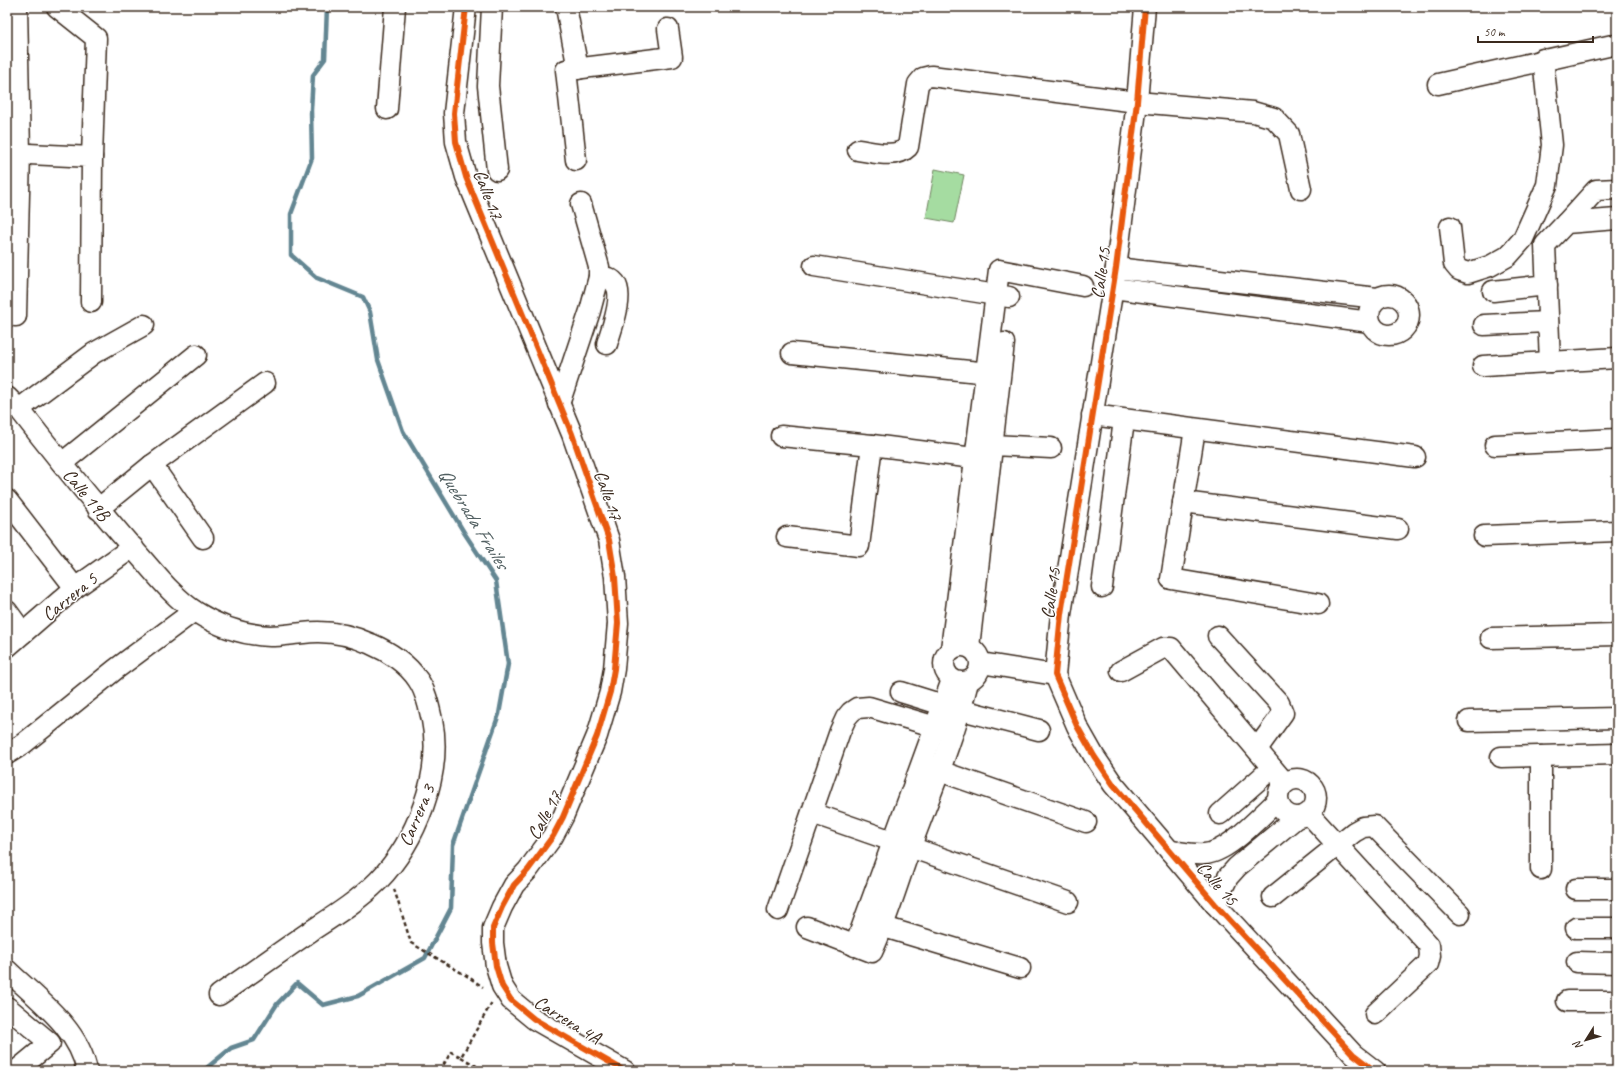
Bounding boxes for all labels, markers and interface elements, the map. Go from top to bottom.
scale bar [1478,18,1593,44]
text: 50 m [1484,24,1506,40]
street label: Calle 17 [468,166,509,224]
street label: Calle 15 [1086,245,1117,300]
street label: Calle 19B [57,463,116,527]
water label: Quebrada Frailes [433,463,516,576]
street label: Calle 17 [588,467,628,525]
street label: Calle 15 [1036,565,1067,620]
street label: Carrera 5 [37,566,104,627]
street label: Carrera 3 [393,779,441,850]
street label: Calle 17 [522,786,569,844]
street label: Calle 15 [1191,856,1244,912]
street label: Carrera 4A [530,990,607,1051]
north arrow [1566,1020,1606,1060]
text: N [1569,1037,1586,1053]

